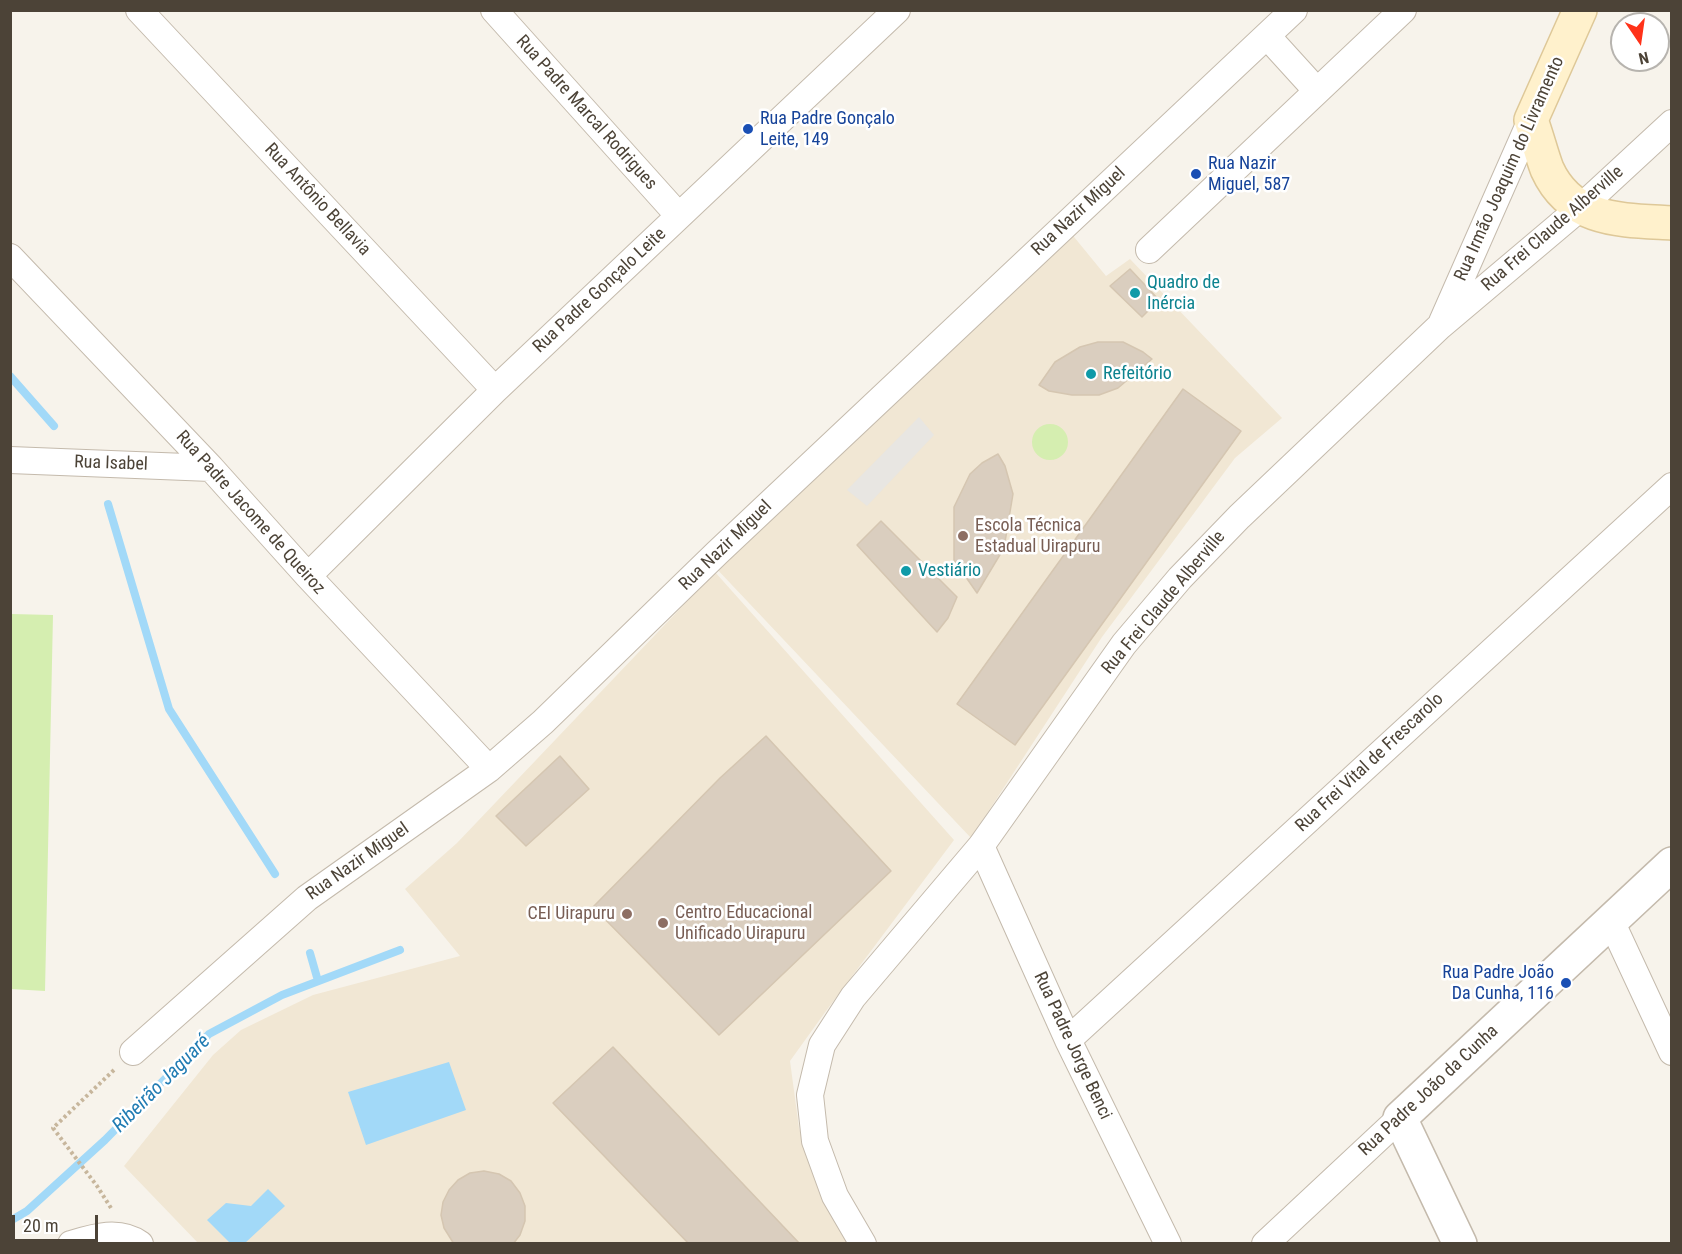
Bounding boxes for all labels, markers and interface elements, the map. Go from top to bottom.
north arrow [1610,12,1670,72]
street label: Rua Padre Marcal Rodrigues [511,31,661,195]
text: N [1637,48,1651,68]
street label: Rua Irmão Joaquim do Livramento [1451,53,1569,285]
place label: Rua Padre Gonçalo Leite, 149 [760,108,895,150]
marker: Rua Padre Gonçalo Leite, 149 [741,122,755,136]
street label: Rua Antônio Bellavia [259,139,375,261]
place label: Rua Nazir Miguel, 587 [1208,153,1290,195]
street label: Rua Frei Claude Alberville [1478,162,1628,296]
street label: Rua Nazir Miguel [1028,163,1130,261]
marker: Rua Nazir Miguel, 587 [1189,167,1203,181]
street label: Rua Padre Gonçalo Leite [529,224,671,358]
place label: Quadro de Inércia [1147,272,1220,314]
marker: Quadro de Inércia [1128,286,1142,300]
place label: Refeitório [1103,363,1172,385]
marker: Refeitório [1084,367,1098,381]
street label: Rua Padre Jacome de Queiroz [171,427,329,599]
street label: Rua Isabel [74,452,148,476]
street label: Rua Nazir Miguel [675,496,777,596]
place label: Escola Técnica Estadual Uirapuru [975,515,1100,558]
street label: Rua Frei Claude Alberville [1098,527,1230,679]
marker: Escola Técnica Estadual Uirapuru [956,529,970,543]
place label: Vestiário [918,560,981,582]
marker: Vestiário [899,564,913,578]
street label: Rua Frei Vital de Frescarolo [1292,689,1448,837]
street label: Rua Nazir Miguel [303,819,413,905]
place label: Centro Educacional Unificado Uirapuru [675,902,812,944]
place label: CEI Uirapuru [527,903,615,925]
marker: CEI Uirapuru [620,907,634,921]
marker: Centro Educacional Unificado Uirapuru [656,916,670,930]
place label: Rua Padre João Da Cunha, 116 [1442,962,1554,1004]
street label: Rua Padre Jorge Benci [1028,969,1116,1123]
marker: Rua Padre João Da Cunha, 116 [1559,976,1573,990]
street label: Rua Padre João da Cunha [1355,1021,1503,1161]
water label: Ribeirão Jaguaré [108,1030,216,1138]
scale bar [15,1203,100,1241]
text: 20 m [23,1215,58,1236]

